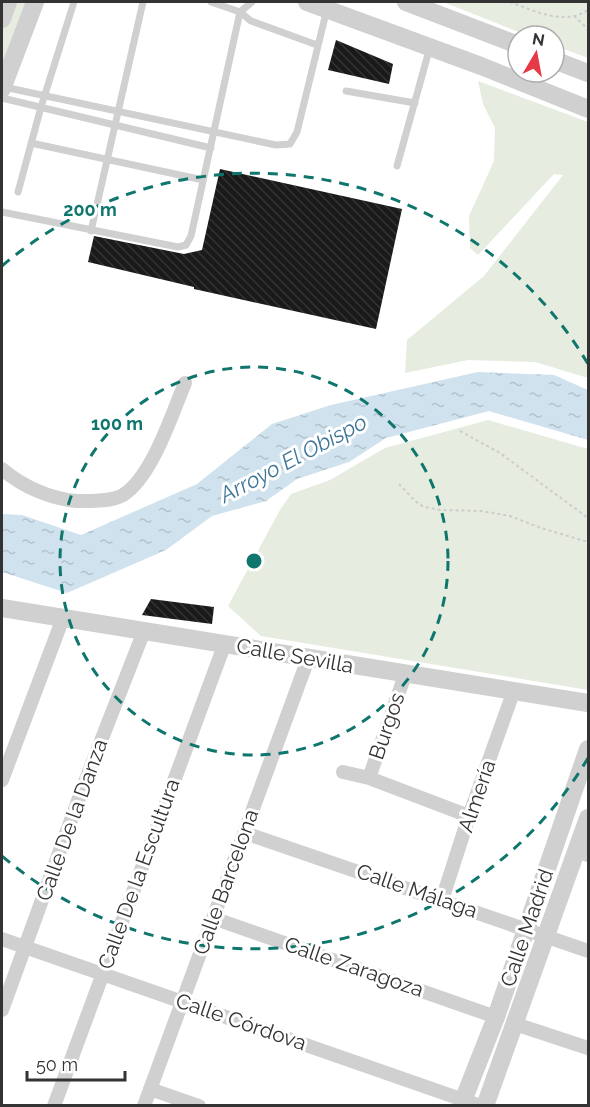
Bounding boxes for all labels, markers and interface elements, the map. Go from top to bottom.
north arrow [506,24,566,84]
text: N [531,29,546,50]
text: 200 m [63,199,117,220]
water label: Arroyo El Obispo [214,408,371,508]
text: 100 m [91,413,143,434]
centre of rings [244,551,264,571]
street label: Calle Sevilla [235,633,356,678]
street label: Burgos [363,689,410,763]
street label: Calle De la Danza [31,735,112,904]
street label: Almería [453,756,501,835]
street label: Calle De la Escultura [92,775,185,973]
street label: Calle Barcelona [188,806,263,958]
street label: Calle Málaga [353,858,481,923]
street label: Calle Madrid [495,866,558,990]
street label: Calle Zaragoza [281,931,427,1002]
street label: Calle Córdova [173,987,310,1056]
scale bar [27,1044,124,1082]
text: 50 m [36,1054,78,1075]

